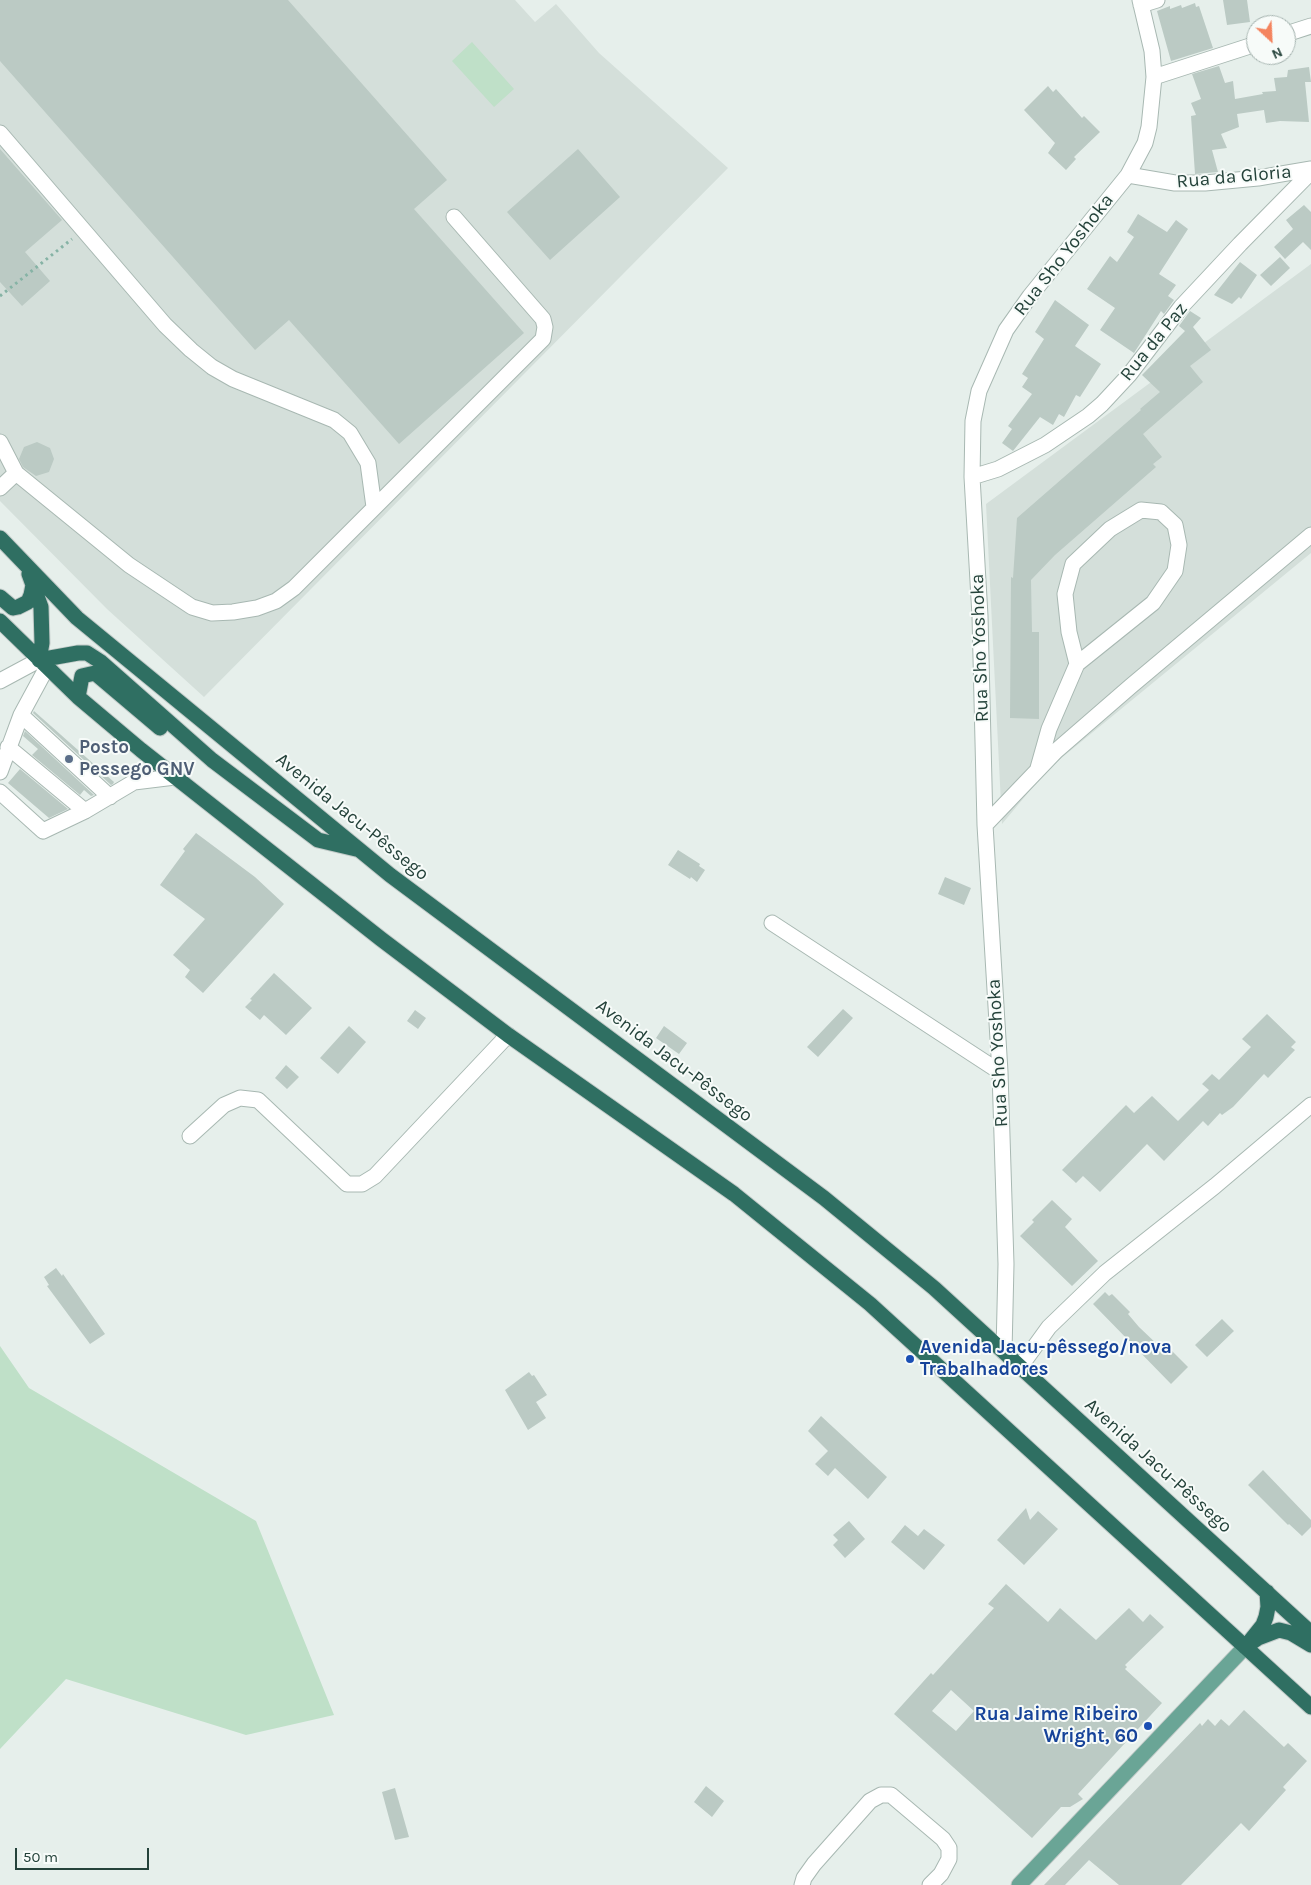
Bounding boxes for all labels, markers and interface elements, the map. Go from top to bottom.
north arrow [1246,15,1296,65]
text: N [1269,43,1285,63]
street label: Rua da Gloria [1176,161,1292,193]
street label: Rua Sho Yoshoka [1009,189,1119,321]
street label: Rua da Paz [1115,298,1193,386]
street label: Rua Sho Yoshoka [966,573,994,723]
place label: Posto Pessego GNV [79,737,195,781]
street label: Avenida Jacu-Pêssego [271,748,433,886]
marker: Posto Pessego GNV [63,753,75,765]
street label: Rua Sho Yoshoka [983,978,1013,1128]
street label: Avenida Jacu-Pêssego [591,995,757,1127]
place label: Avenida Jacu-pêssego/nova Trabalhadores [920,1337,1172,1381]
marker: Avenida Jacu-pêssego/nova Trabalhadores [904,1353,916,1365]
street label: Avenida Jacu-Pêssego [1080,1394,1236,1538]
place label: Rua Jaime Ribeiro Wright, 60 [975,1704,1138,1748]
marker: Rua Jaime Ribeiro Wright, 60 [1142,1720,1154,1732]
scale bar [18,1838,151,1870]
text: 50 m [23,1848,58,1866]

